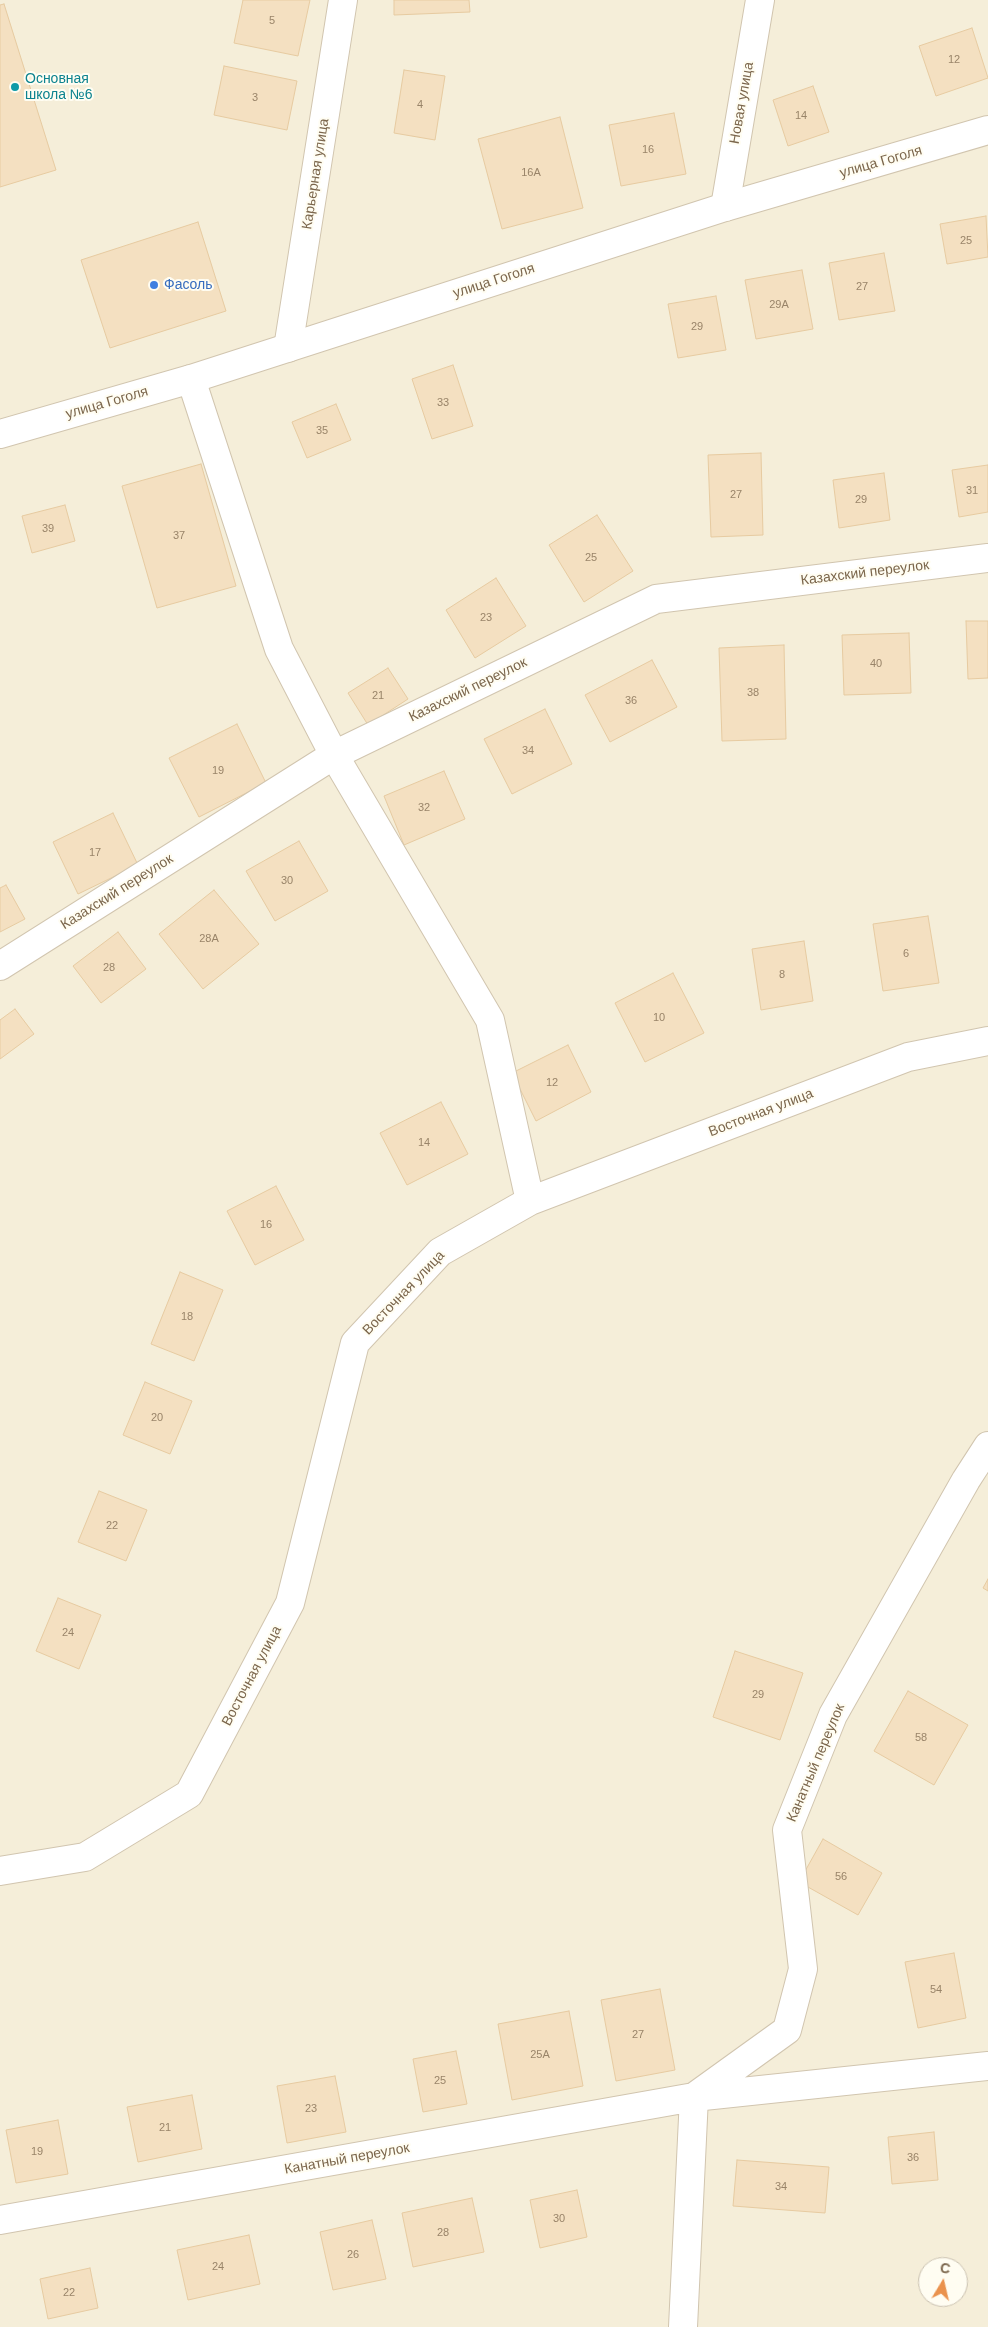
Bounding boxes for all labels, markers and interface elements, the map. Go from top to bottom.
house number: 5 [269,14,275,28]
house number: 12 [948,53,960,67]
street label: Новая улица [727,61,757,145]
place label: Основная школа №6 [25,71,93,104]
marker: Основная школа №6 [9,81,21,93]
house number: 3 [252,91,258,105]
house number: 4 [417,98,423,112]
house number: 14 [795,109,807,123]
street label: Карьерная улица [299,117,333,231]
street label: улица Гоголя [838,142,924,182]
house number: 16 [642,143,654,157]
house number: 16А [521,166,541,180]
house number: 25 [960,234,972,248]
street label: улица Гоголя [451,260,537,302]
place label: Фасоль [164,277,213,293]
marker: Фасоль [148,279,160,291]
house number: 27 [856,280,868,294]
house number: 29А [769,298,789,312]
house number: 29 [691,320,703,334]
street label: улица Гоголя [64,383,150,423]
house number: 33 [437,396,449,410]
house number: 35 [316,424,328,438]
house number: 31 [966,484,978,498]
house number: 27 [730,488,742,502]
house number: 29 [855,493,867,507]
house number: 39 [42,522,54,536]
house number: 37 [173,529,185,543]
house number: 25 [585,551,597,565]
street label: Казахский переулок [800,557,930,589]
house number: 23 [480,611,492,625]
street label: Казахский переулок [406,654,530,726]
house number: 40 [870,657,882,671]
house number: 38 [747,686,759,700]
house number: 21 [372,689,384,703]
house number: 36 [625,694,637,708]
house number: 34 [522,744,534,758]
house number: 19 [212,764,224,778]
house number: 32 [418,801,430,815]
house number: 17 [89,846,101,860]
street label: Казахский переулок [58,851,176,933]
house number: 30 [281,874,293,888]
house number: 28А [199,932,219,946]
house number: 6 [903,947,909,961]
house number: 28 [103,961,115,975]
house number: 8 [779,968,785,982]
house number: 10 [653,1011,665,1025]
house number: 12 [546,1076,558,1090]
street label: Восточная улица [706,1085,816,1141]
house number: 14 [418,1136,430,1150]
house number: 16 [260,1218,272,1232]
street label: Восточная улица [360,1247,448,1339]
house number: 18 [181,1310,193,1324]
house number: 20 [151,1411,163,1425]
house number: 22 [106,1519,118,1533]
street label: Восточная улица [219,1623,285,1729]
house number: 24 [62,1626,74,1640]
house number: 29 [752,1688,764,1702]
street label: Канатный переулок [783,1701,849,1825]
house number: 58 [915,1731,927,1745]
house number: 56 [835,1870,847,1884]
house number: 54 [930,1983,942,1997]
house number: 27 [632,2028,644,2042]
house number: 25А [530,2048,550,2062]
house number: 25 [434,2074,446,2088]
house number: 23 [305,2102,317,2116]
house number: 21 [159,2121,171,2135]
street label: Канатный переулок [283,2140,411,2178]
house number: 19 [31,2145,43,2159]
house number: 36 [907,2151,919,2165]
house number: 34 [775,2180,787,2194]
house number: 30 [553,2212,565,2226]
house number: 28 [437,2226,449,2240]
house number: 26 [347,2248,359,2262]
north arrow [918,2257,968,2307]
text: С [939,2259,951,2277]
house number: 24 [212,2260,224,2274]
house number: 22 [63,2286,75,2300]

